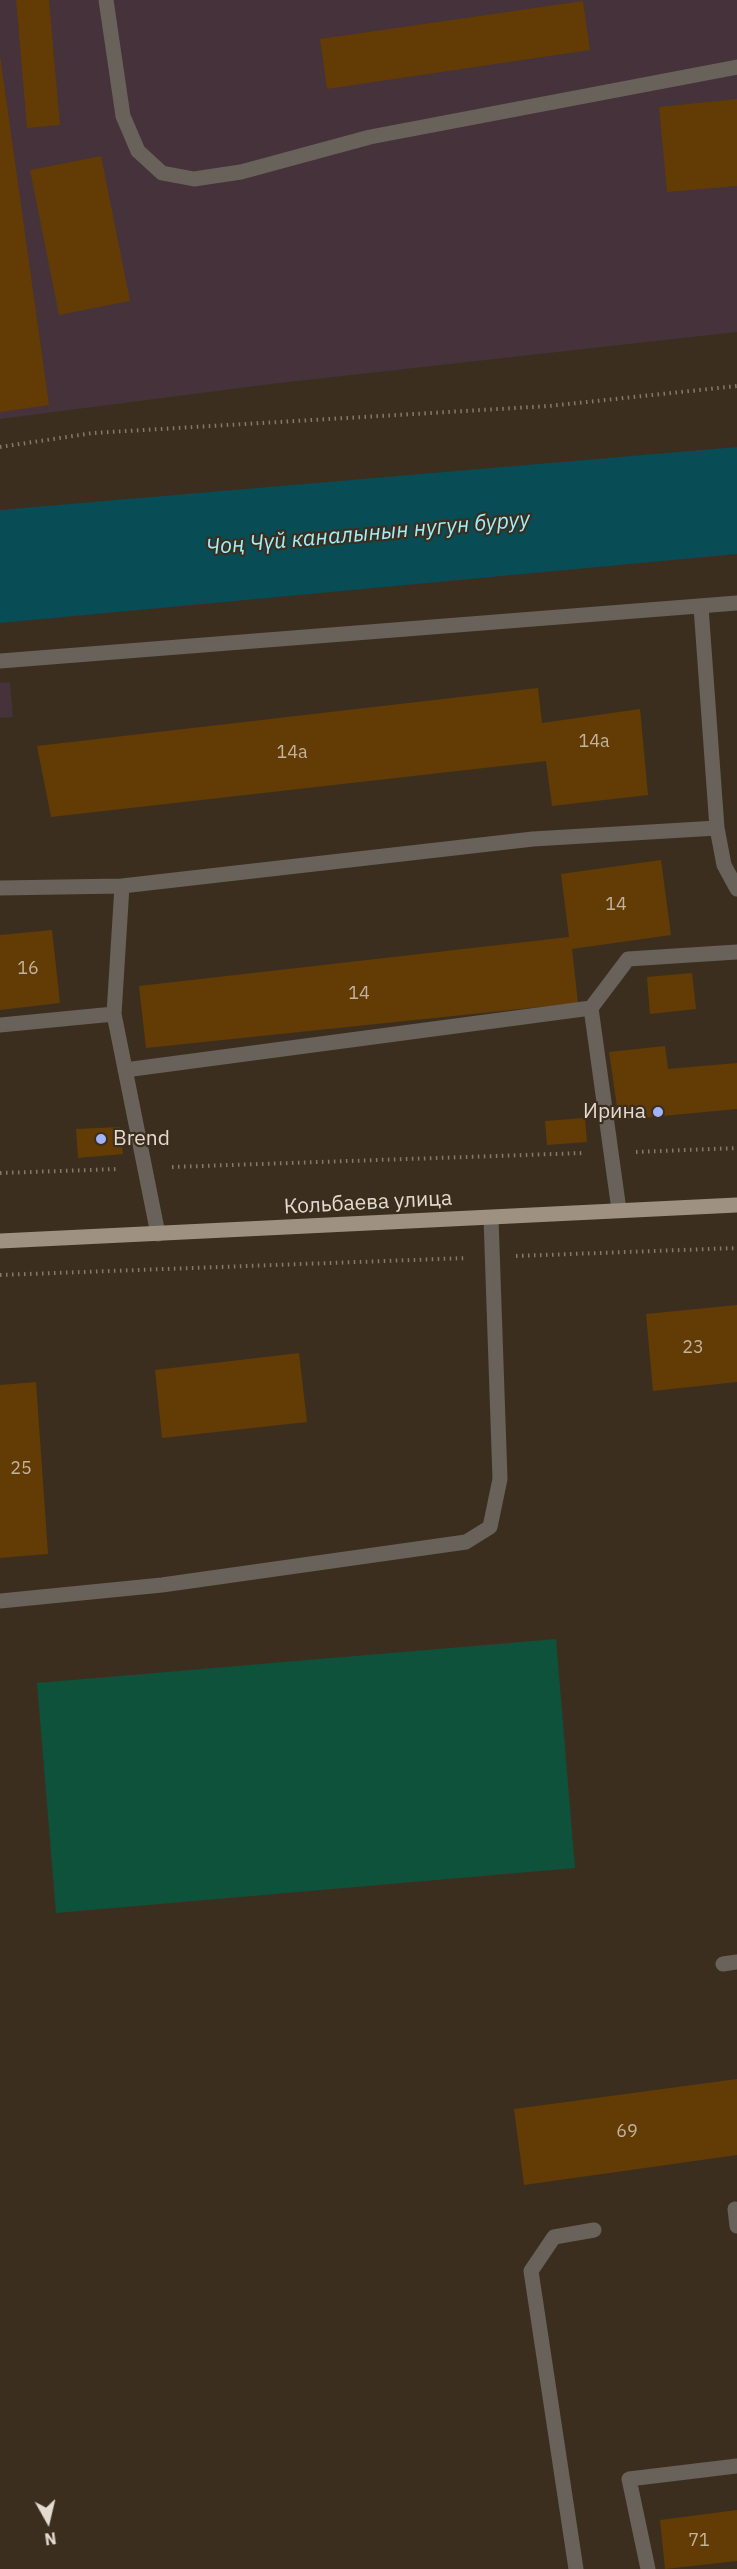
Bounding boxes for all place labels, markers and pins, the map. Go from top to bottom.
place label: Ирина [583,1099,646,1125]
marker: Ирина [651,1105,665,1119]
place label: Brend [113,1126,170,1152]
marker: Brend [94,1132,108,1146]

